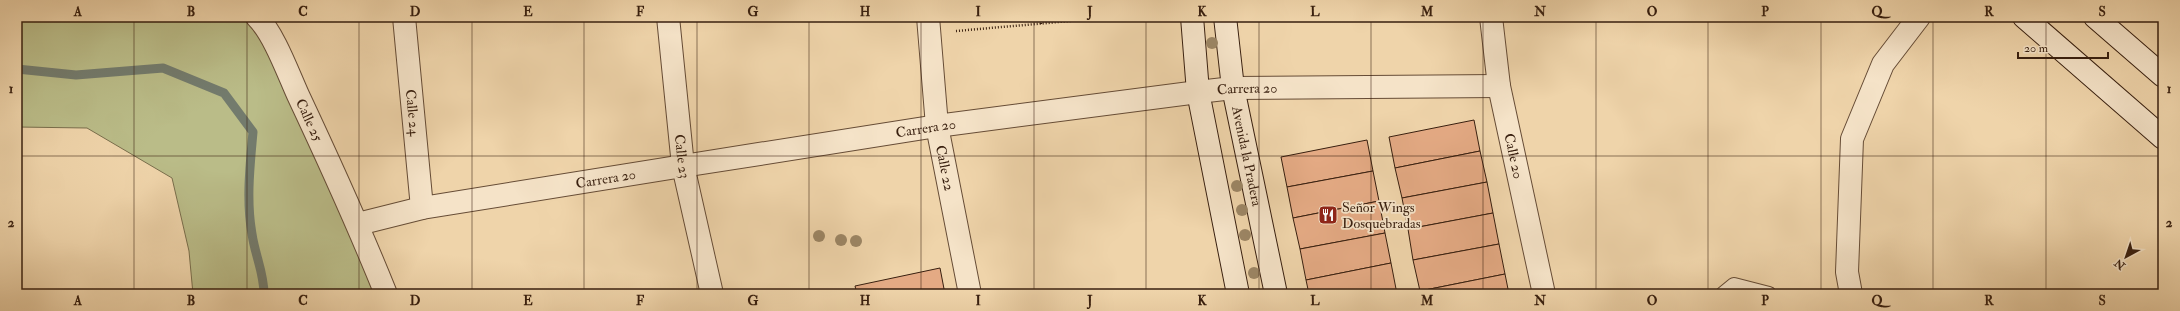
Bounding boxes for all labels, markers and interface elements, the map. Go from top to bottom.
text: A [73,4,83,20]
text: B [187,4,195,20]
text: C [298,4,308,20]
text: D [410,4,421,20]
text: E [523,4,533,20]
text: F [636,4,645,20]
text: G [748,4,759,20]
text: H [860,4,871,20]
text: I [975,4,981,20]
text: J [1086,4,1093,21]
text: K [1197,4,1207,20]
text: L [1310,4,1320,20]
text: M [1420,4,1434,20]
text: N [1533,4,1546,20]
text: O [1647,4,1658,20]
text: P [1761,4,1769,20]
text: Q [1872,4,1892,20]
text: R [1984,4,1994,20]
text: S [2098,4,2106,20]
scale bar [2018,34,2108,60]
text: 20 m [2024,41,2049,56]
street label: Carrera 20 [1216,79,1277,98]
text: 1 [9,81,14,97]
text: 1 [2167,81,2172,97]
street label: Calle 24 [402,89,424,138]
street label: Calle 25 [292,96,327,145]
street label: Avenida la Pradera [1228,103,1266,208]
street label: Carrera 20 [894,115,957,141]
street label: Calle 20 [1501,132,1527,180]
street label: Calle 23 [671,133,694,180]
street label: Calle 22 [932,144,958,192]
street label: Carrera 20 [574,165,637,192]
place label: Señor Wings Dosquebradas [1342,199,1421,232]
restaurant icon: Señor Wings Dosquebradas [1317,204,1339,226]
text: 2 [8,215,15,231]
text: 2 [2166,215,2173,231]
north arrow [2106,237,2146,277]
text: N [2111,255,2129,273]
text: A [73,293,83,309]
text: B [187,293,195,309]
text: C [298,293,308,309]
text: D [410,293,421,309]
text: E [523,293,533,309]
text: F [636,293,645,309]
text: G [748,293,759,309]
text: H [860,293,871,309]
text: I [975,293,981,309]
text: J [1086,293,1093,310]
text: K [1197,293,1207,309]
text: L [1310,293,1320,309]
text: M [1420,293,1434,309]
text: N [1533,293,1546,309]
text: O [1647,293,1658,309]
text: P [1761,293,1769,309]
text: Q [1872,293,1892,309]
text: R [1984,293,1994,309]
text: S [2098,293,2106,309]

